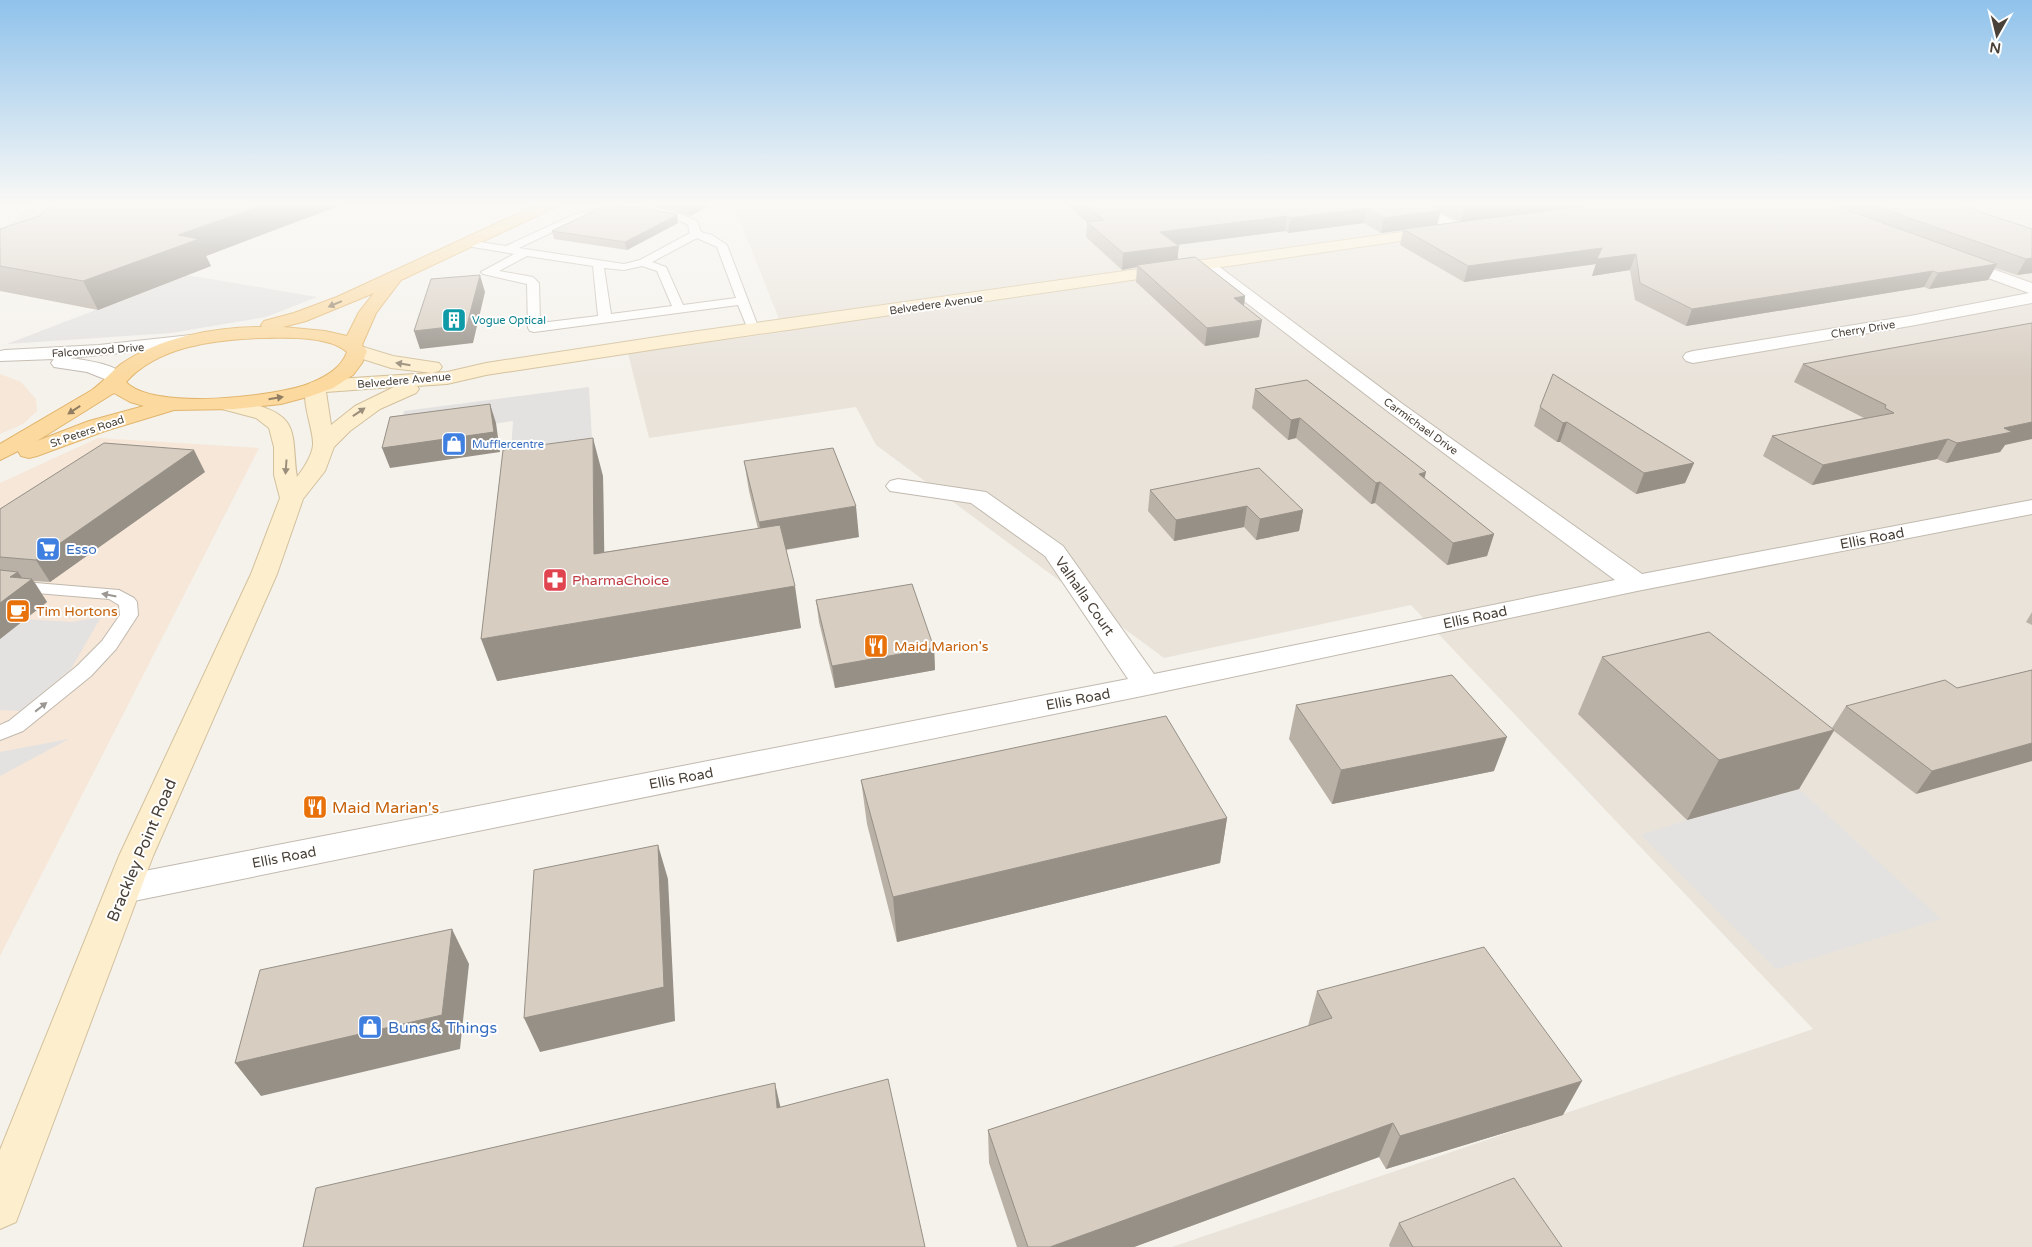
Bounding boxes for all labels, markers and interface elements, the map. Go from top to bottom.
north arrow [1972,10,2022,60]
text: N [1989,38,2002,57]
street label: Belvedere Avenue [889,292,984,317]
one-way arrow [327,300,342,308]
building icon: Vogue Optical [441,307,467,333]
place label: Vogue Optical [472,314,546,327]
street label: Cherry Drive [1830,318,1896,341]
street label: Falconwood Drive [51,341,145,360]
one-way arrow [394,360,410,368]
street label: Belvedere Avenue [357,370,452,391]
one-way arrow [269,394,285,402]
street label: Carmichael Drive [1381,395,1460,458]
one-way arrow [67,405,81,414]
one-way arrow [353,407,366,417]
street label: St Peters Road [48,413,126,450]
shop icon: Mufflercentre [441,431,467,457]
place label: Mufflercentre [472,438,544,451]
one-way arrow [282,459,290,475]
street label: Ellis Road [1839,524,1906,553]
supermarket icon: Esso [35,536,61,562]
place label: Esso [66,541,97,558]
street label: Valhalla Court [1051,554,1118,640]
pharmacy icon: PharmaChoice [542,567,568,593]
place label: PharmaChoice [572,572,669,589]
one-way arrow [100,590,116,598]
cafe icon: Tim Hortons [5,598,31,624]
street label: Ellis Road [1442,602,1509,633]
place label: Tim Hortons [36,603,118,620]
restaurant icon: Maid Marion's [863,633,889,659]
place label: Maid Marion's [894,638,989,655]
street label: Ellis Road [1045,685,1112,714]
one-way arrow [34,701,47,712]
street label: Ellis Road [648,764,715,793]
street label: Brackley Point Road [103,776,181,925]
restaurant icon: Maid Marian's [302,794,328,820]
place label: Maid Marian's [332,798,439,818]
street label: Ellis Road [251,843,318,872]
shop icon: Buns & Things [357,1014,383,1040]
place label: Buns & Things [388,1018,497,1038]

